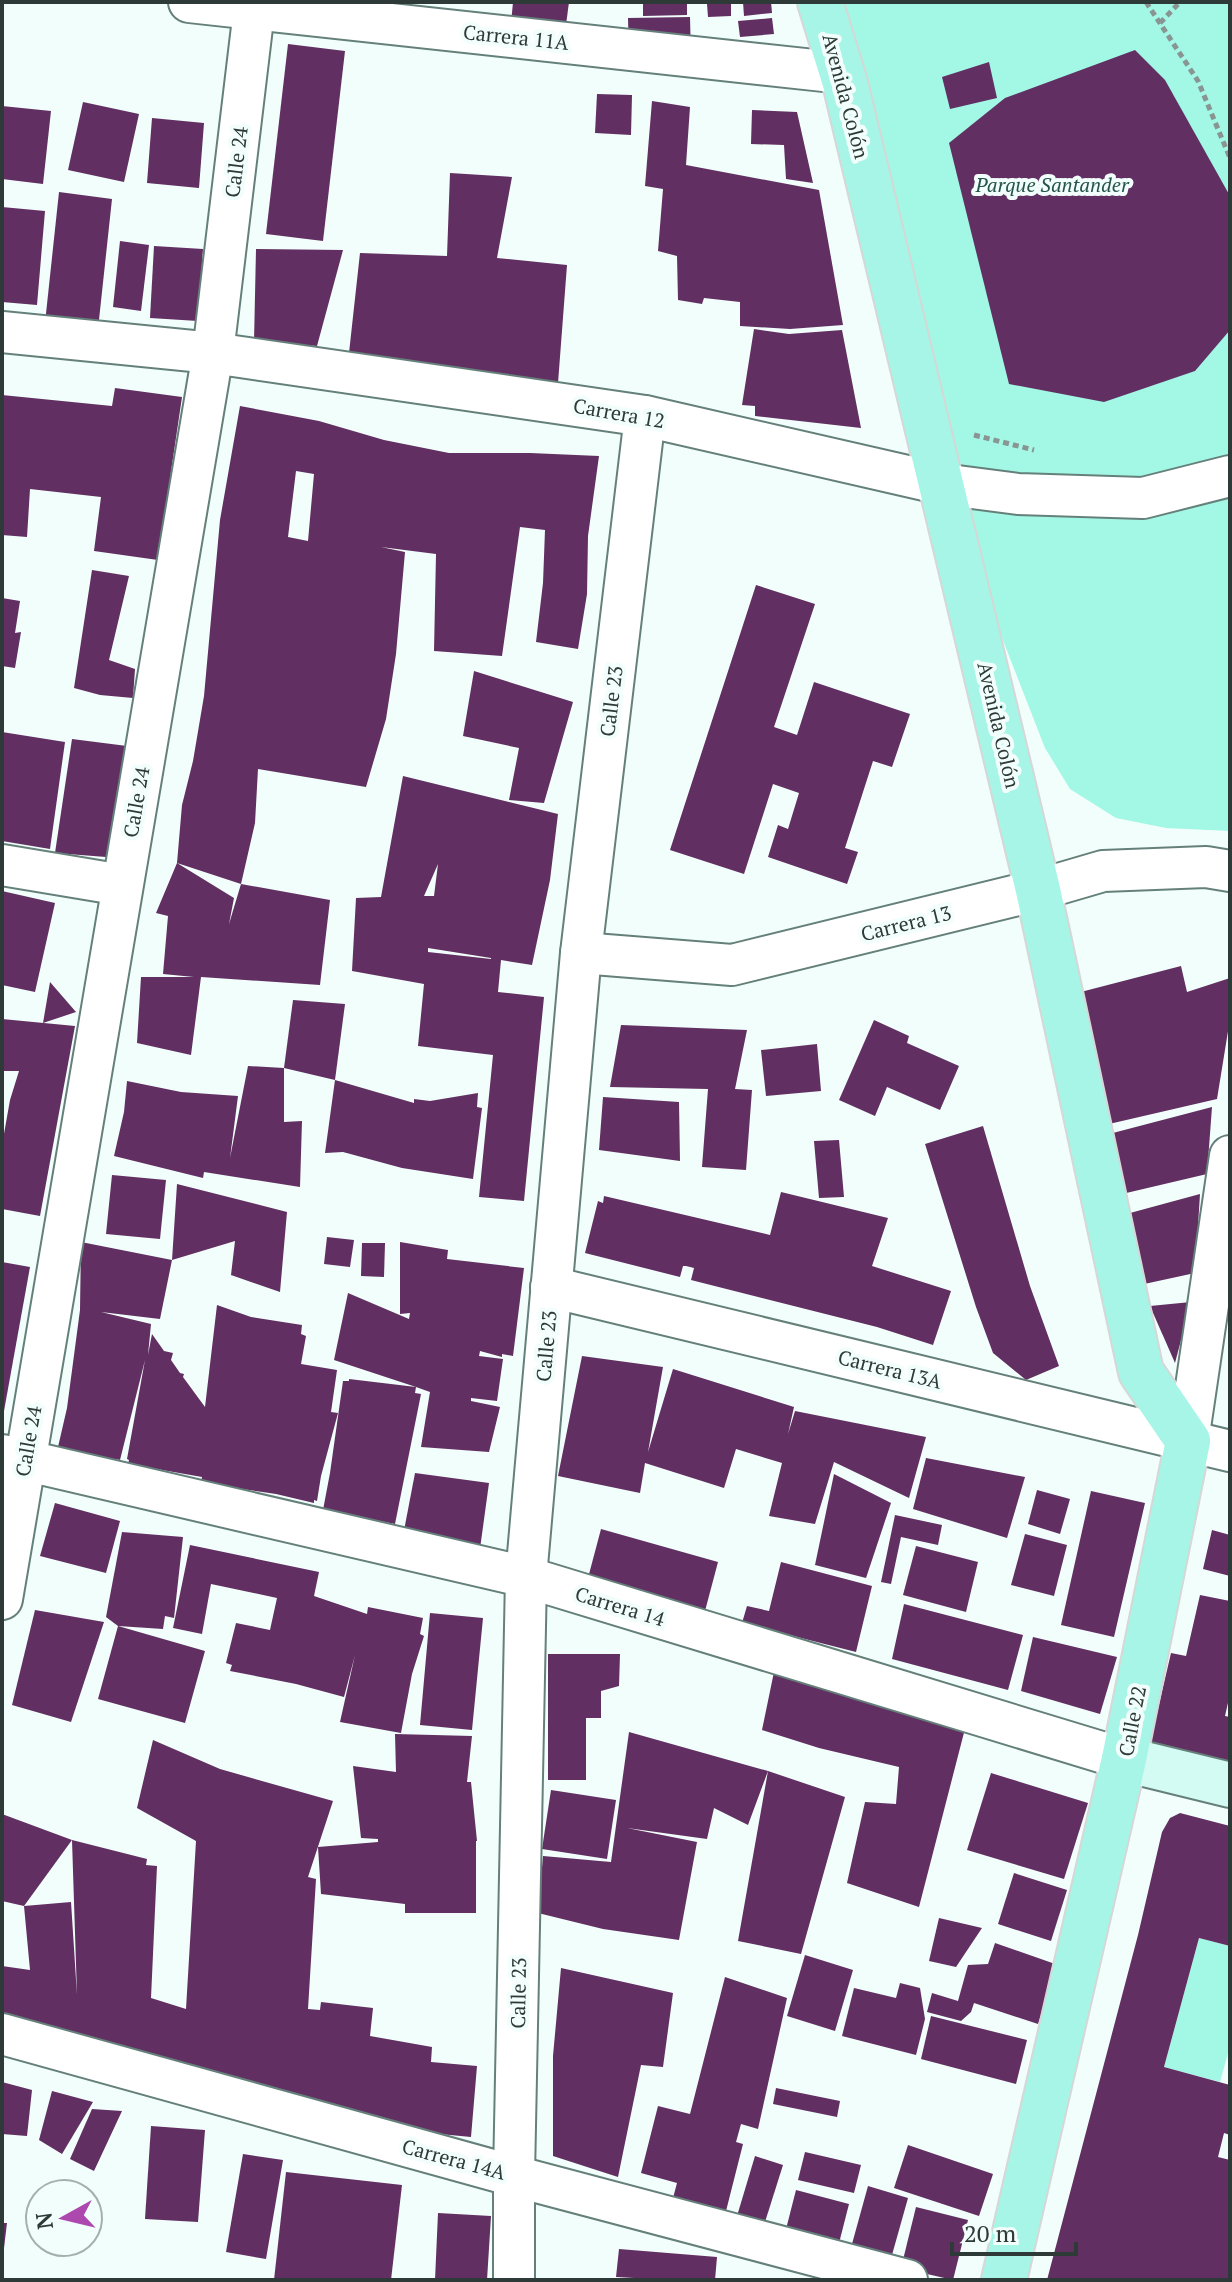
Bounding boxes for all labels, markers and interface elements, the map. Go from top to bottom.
street label: Carrera 11A [462,18,570,56]
street label: Avenida Colón [816,30,876,162]
street label: Calle 24 [218,125,254,199]
park label: Parque Santander [974,171,1130,198]
street label: Carrera 12 [571,392,667,434]
street label: Avenida Colón [971,659,1027,791]
street label: Calle 23 [593,664,629,738]
street label: Calle 24 [117,764,156,839]
street label: Carrera 13 [858,899,954,947]
street label: Calle 23 [529,1309,563,1383]
street label: Carrera 13A [835,1343,945,1395]
street label: Calle 24 [9,1403,48,1478]
street label: Carrera 14 [572,1580,668,1633]
street label: Calle 22 [1112,1683,1152,1759]
street label: Calle 23 [504,1957,532,2029]
street label: Carrera 14A [399,2132,509,2186]
north arrow [24,2178,104,2258]
scale bar [952,2206,1076,2256]
text: N [28,2210,59,2231]
text: 20 m [964,2217,1016,2249]

